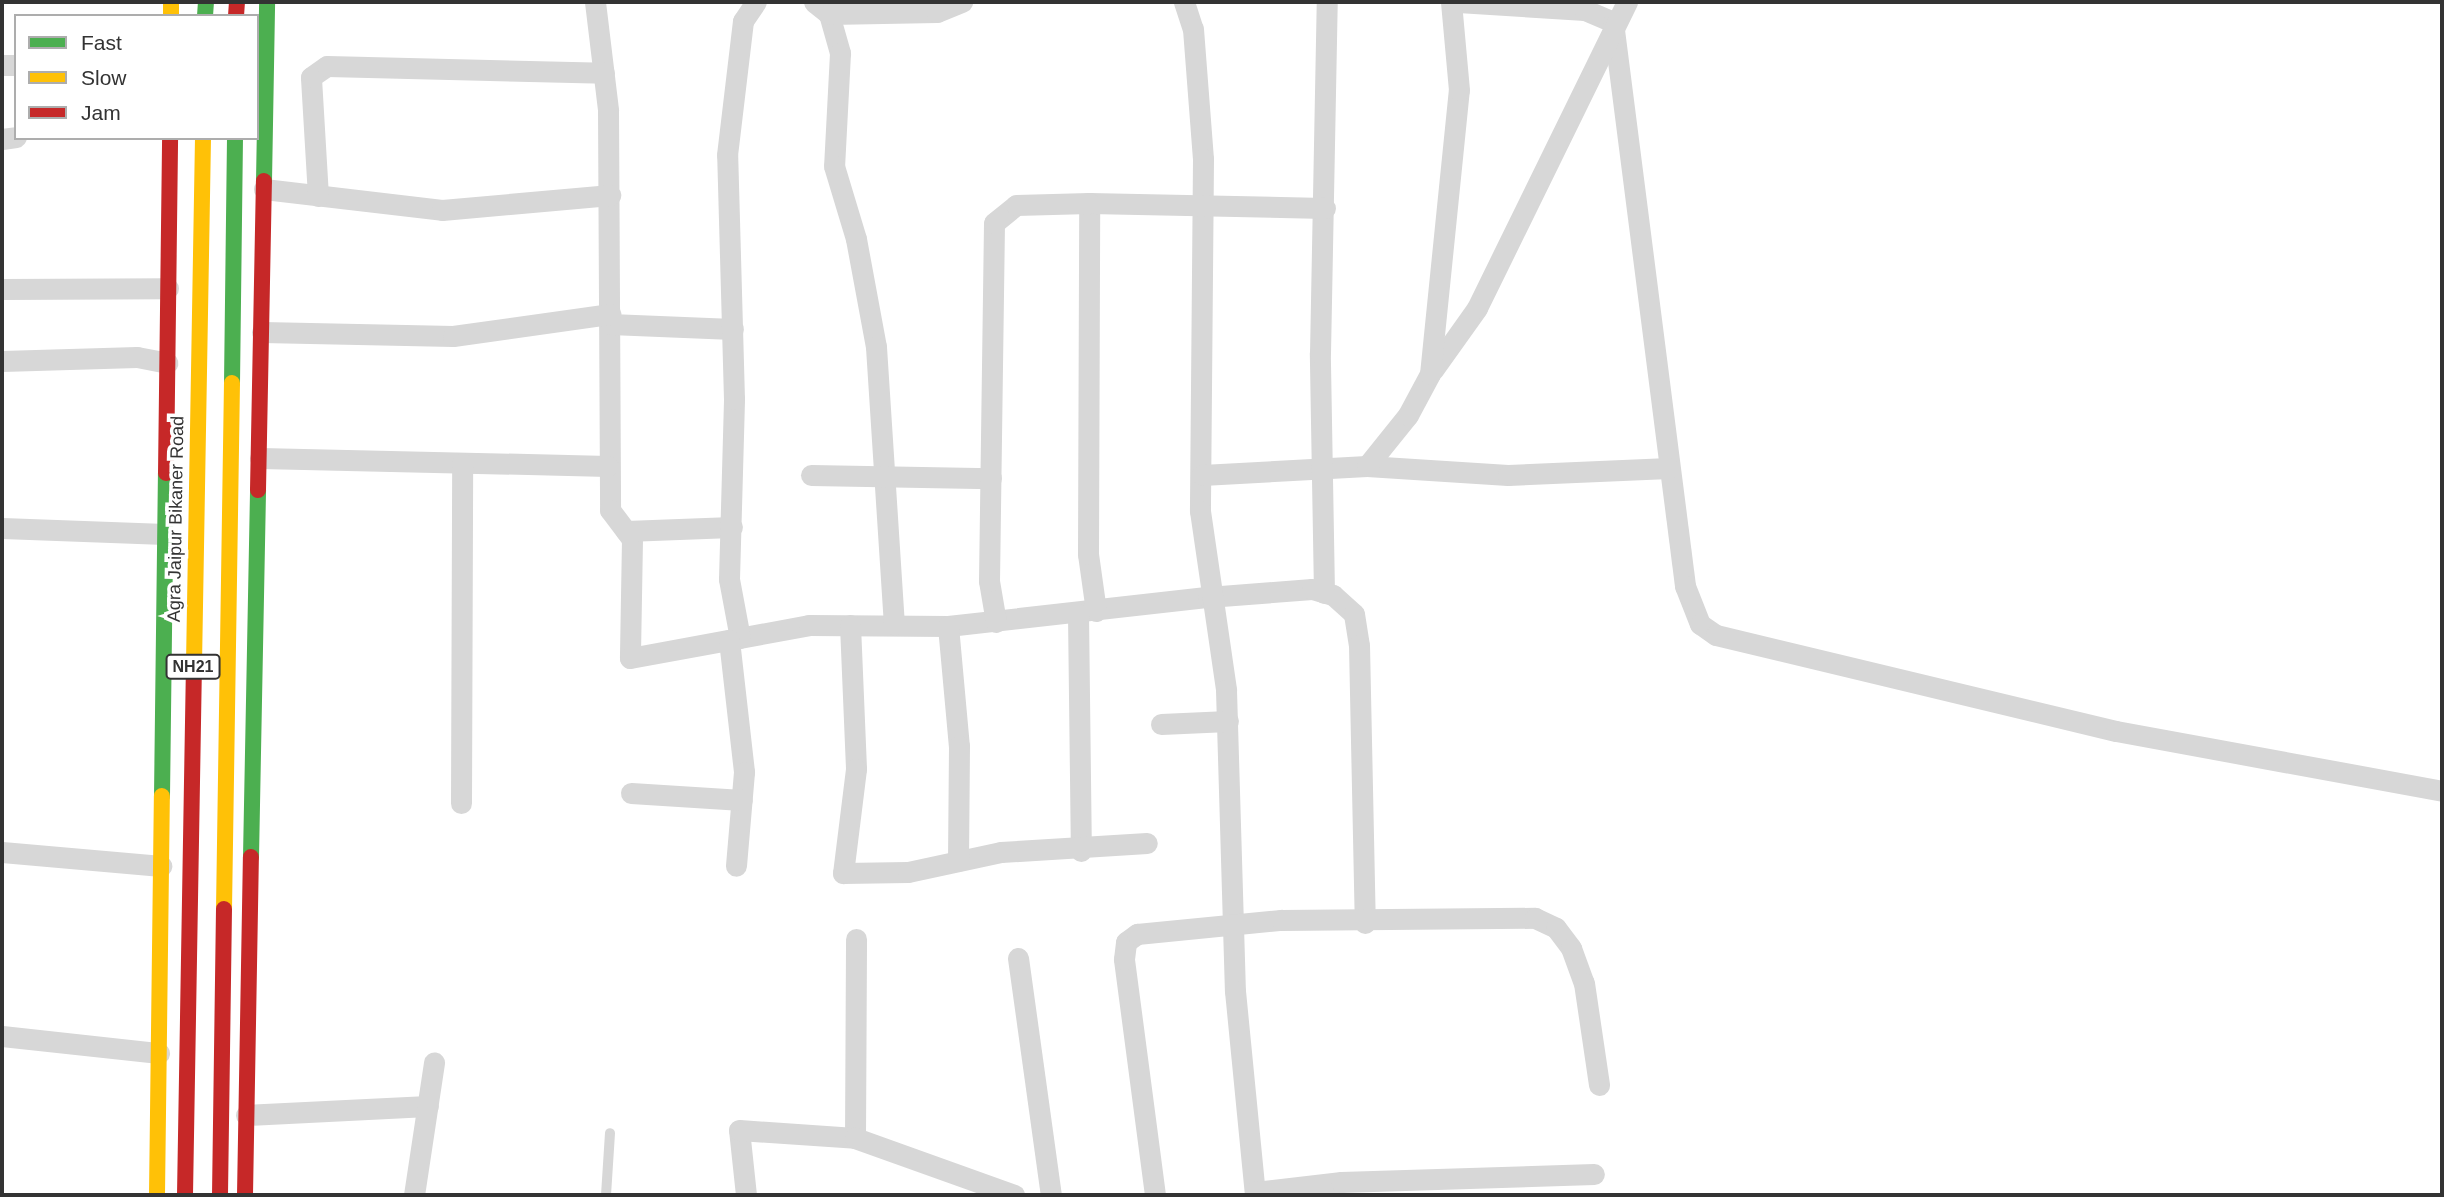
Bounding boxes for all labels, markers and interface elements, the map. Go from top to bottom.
legend [14,14,259,140]
text: Fast [81,31,122,54]
text: Slow [81,66,127,89]
text: Jam [81,101,121,124]
street label: Agra Jaipur Bikaner Road [163,416,189,622]
road number: NH21 [165,654,221,680]

